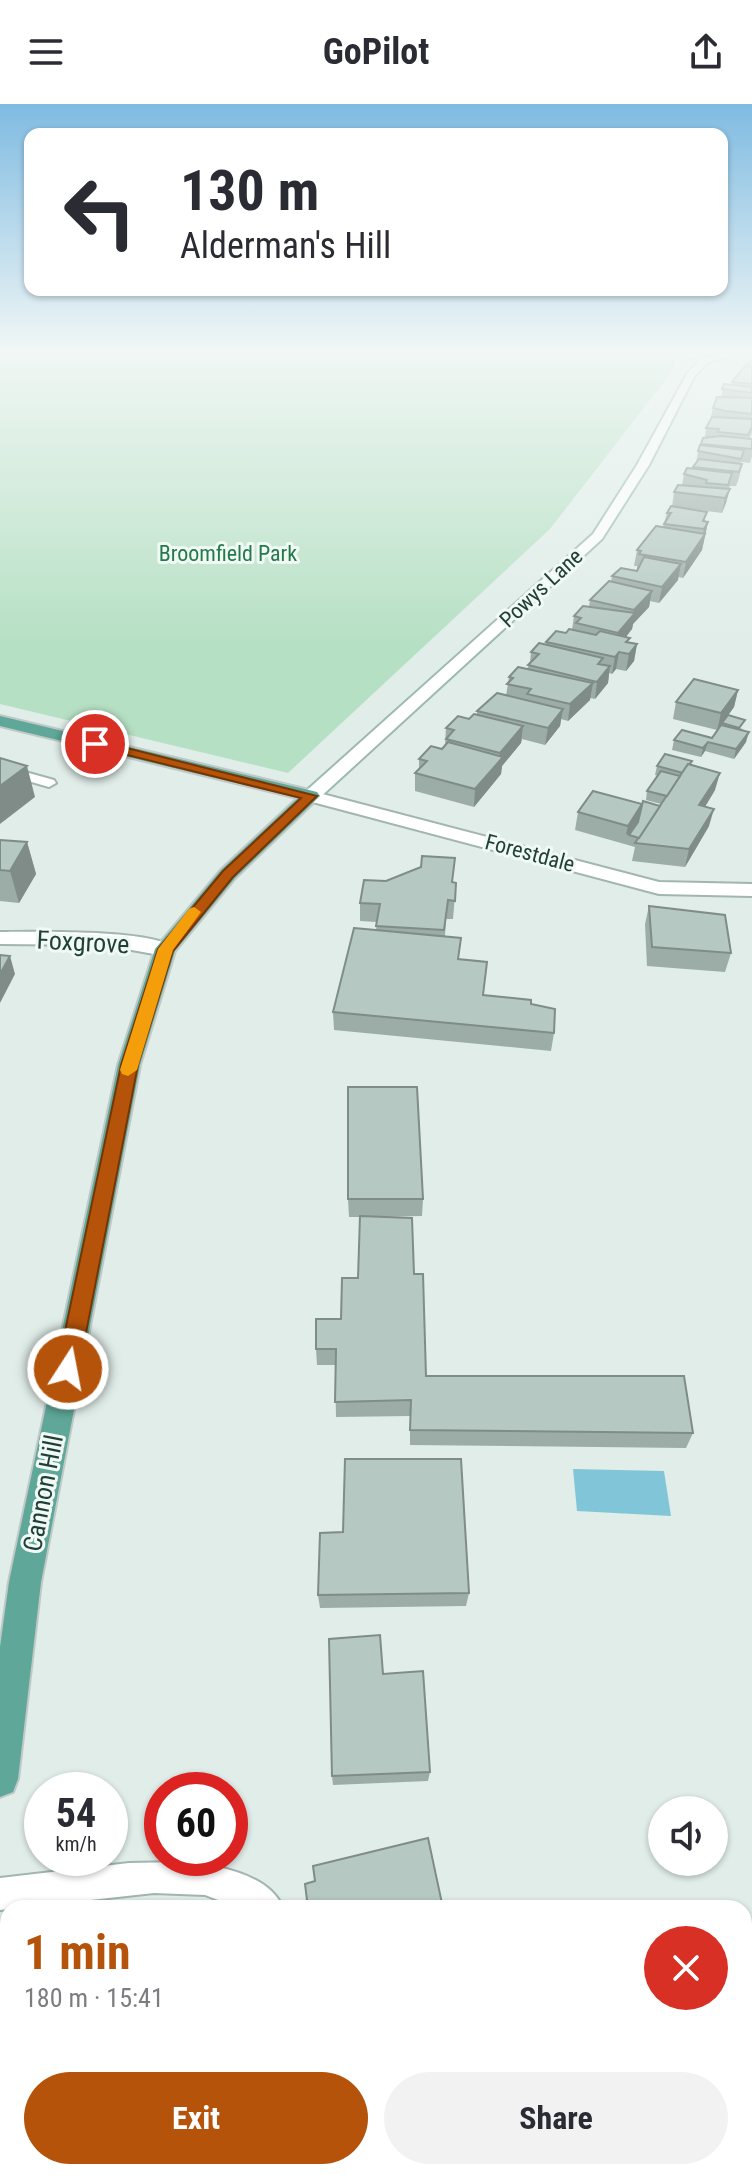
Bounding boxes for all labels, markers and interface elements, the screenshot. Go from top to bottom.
icon: menu [24,30,68,74]
icon: share [684,30,728,74]
text: GoPilot [323,31,429,73]
text: 130 m [180,158,319,224]
icon: left [48,160,152,264]
text: Alderman's Hill [180,225,391,267]
park label: Broomfield Park [159,541,297,566]
street label: Powys Lane [495,544,587,632]
pin [61,710,129,778]
icon: arrive [73,722,117,766]
street label: Forestdale [483,829,577,877]
street label: Foxgrove [36,925,130,959]
position arrow [26,1327,110,1411]
street label: Cannon Hill [17,1432,69,1554]
speed limit sign: 60 [144,1772,248,1876]
text: 54 [56,1790,96,1837]
map controls [648,1796,728,1876]
button: sound [648,1796,728,1876]
text: km/h [55,1832,97,1856]
text: 1 min [24,1924,131,1981]
button: close [644,1926,728,2010]
text: 180 m · 15:41 [24,1983,164,2013]
button: Exit [24,2072,368,2164]
button: Share [384,2072,728,2164]

